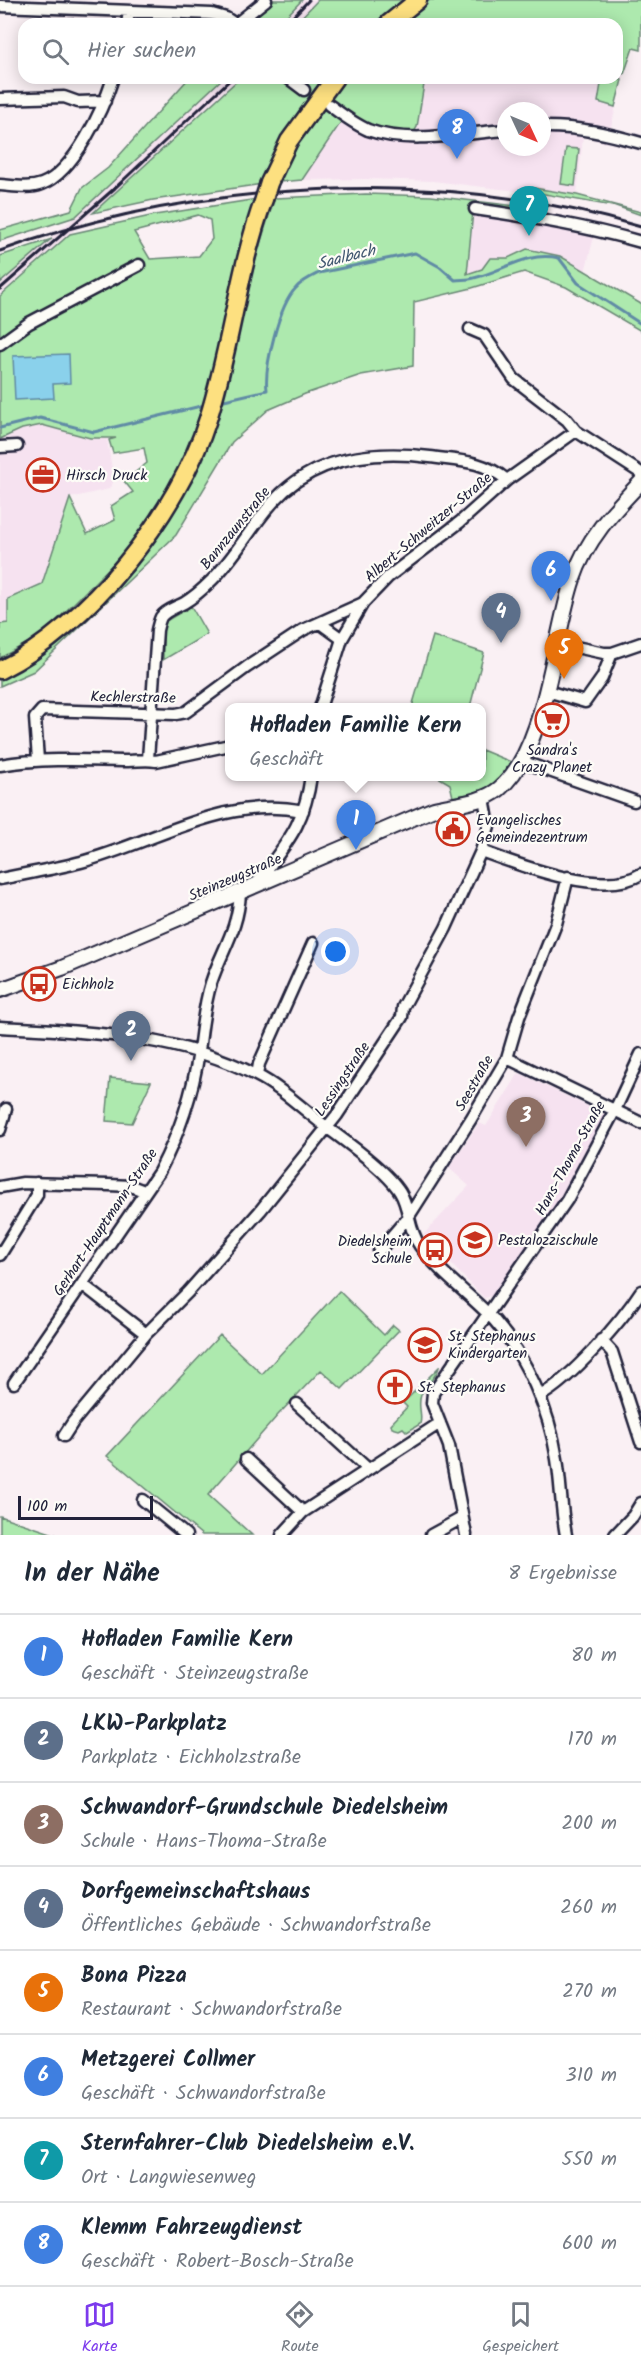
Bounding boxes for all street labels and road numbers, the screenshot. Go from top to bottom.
street label: Albert-Schweitzer-Straße [359,467,498,589]
street label: Bannzaunstraße [195,482,277,575]
street label: Kechlerstraße [90,685,176,711]
street label: Steinzeugstraße [185,847,286,908]
street label: Lessingstraße [309,1037,377,1122]
street label: Seestraße [449,1051,501,1116]
street label: Hans-Thoma-Straße [529,1096,613,1220]
street label: Gerhart-Hauptmann-Straße [47,1144,165,1301]

